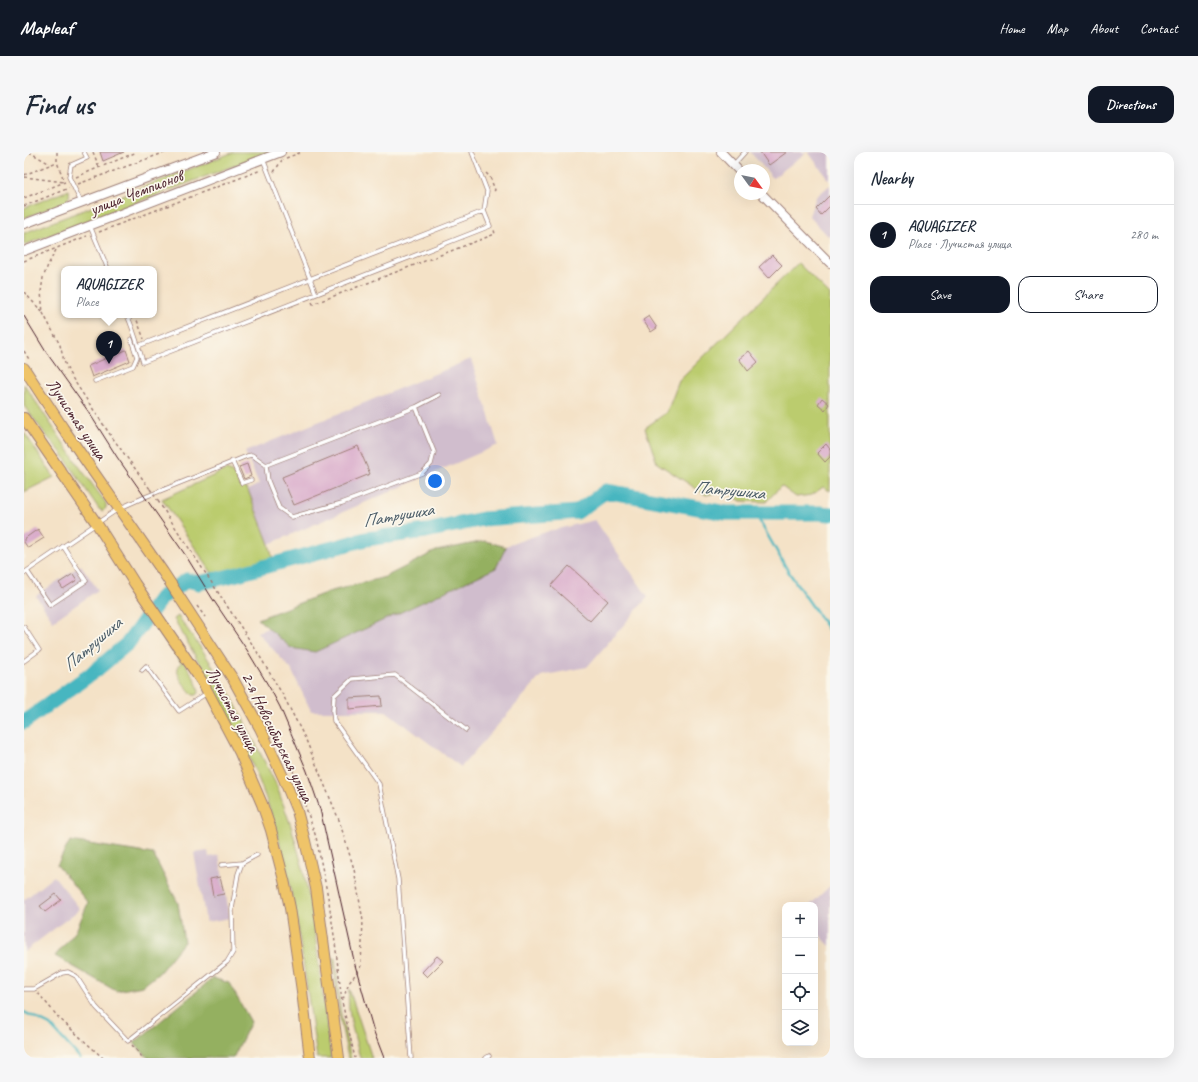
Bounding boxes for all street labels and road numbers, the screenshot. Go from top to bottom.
street label: улица Чемпионов [86,164,189,220]
street label: Лучистая улица [42,375,112,465]
street label: Лучистая улица [201,663,265,757]
street label: 2-я Новосибирская улица [237,669,319,807]

